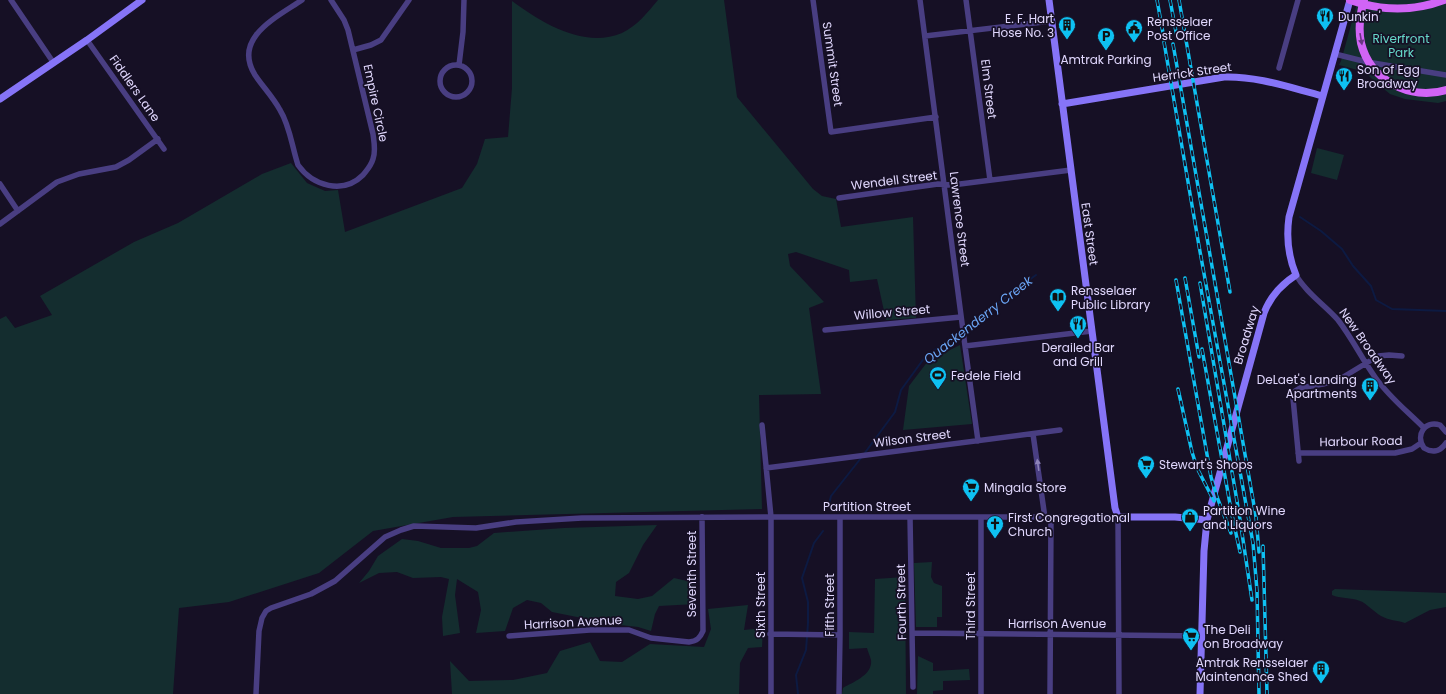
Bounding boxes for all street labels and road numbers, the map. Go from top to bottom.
street label: Summit Street [819,21,847,107]
street label: Fiddlers Lane [106,51,164,125]
street label: Elm Street [977,58,1001,120]
street label: Herrick Street [1151,58,1233,86]
street label: Empire Circle [359,63,393,143]
street label: Wendell Street [850,166,938,194]
street label: Lawrence Street [946,170,974,268]
street label: East Street [1077,201,1103,267]
street label: Willow Street [853,300,931,324]
street label: Broadway [1229,303,1263,366]
street label: New Broadway [1335,305,1401,388]
street label: Wilson Street [872,425,952,451]
street label: Harbour Road [1319,432,1403,450]
street label: Partition Street [823,498,911,515]
street label: Seventh Street [683,531,700,617]
street label: Fourth Street [892,564,910,640]
street label: Sixth Street [752,572,769,638]
street label: Third Street [962,572,979,640]
street label: Fifth Street [821,573,838,637]
street label: Harrison Avenue [524,611,622,633]
street label: Harrison Avenue [1008,615,1106,632]

